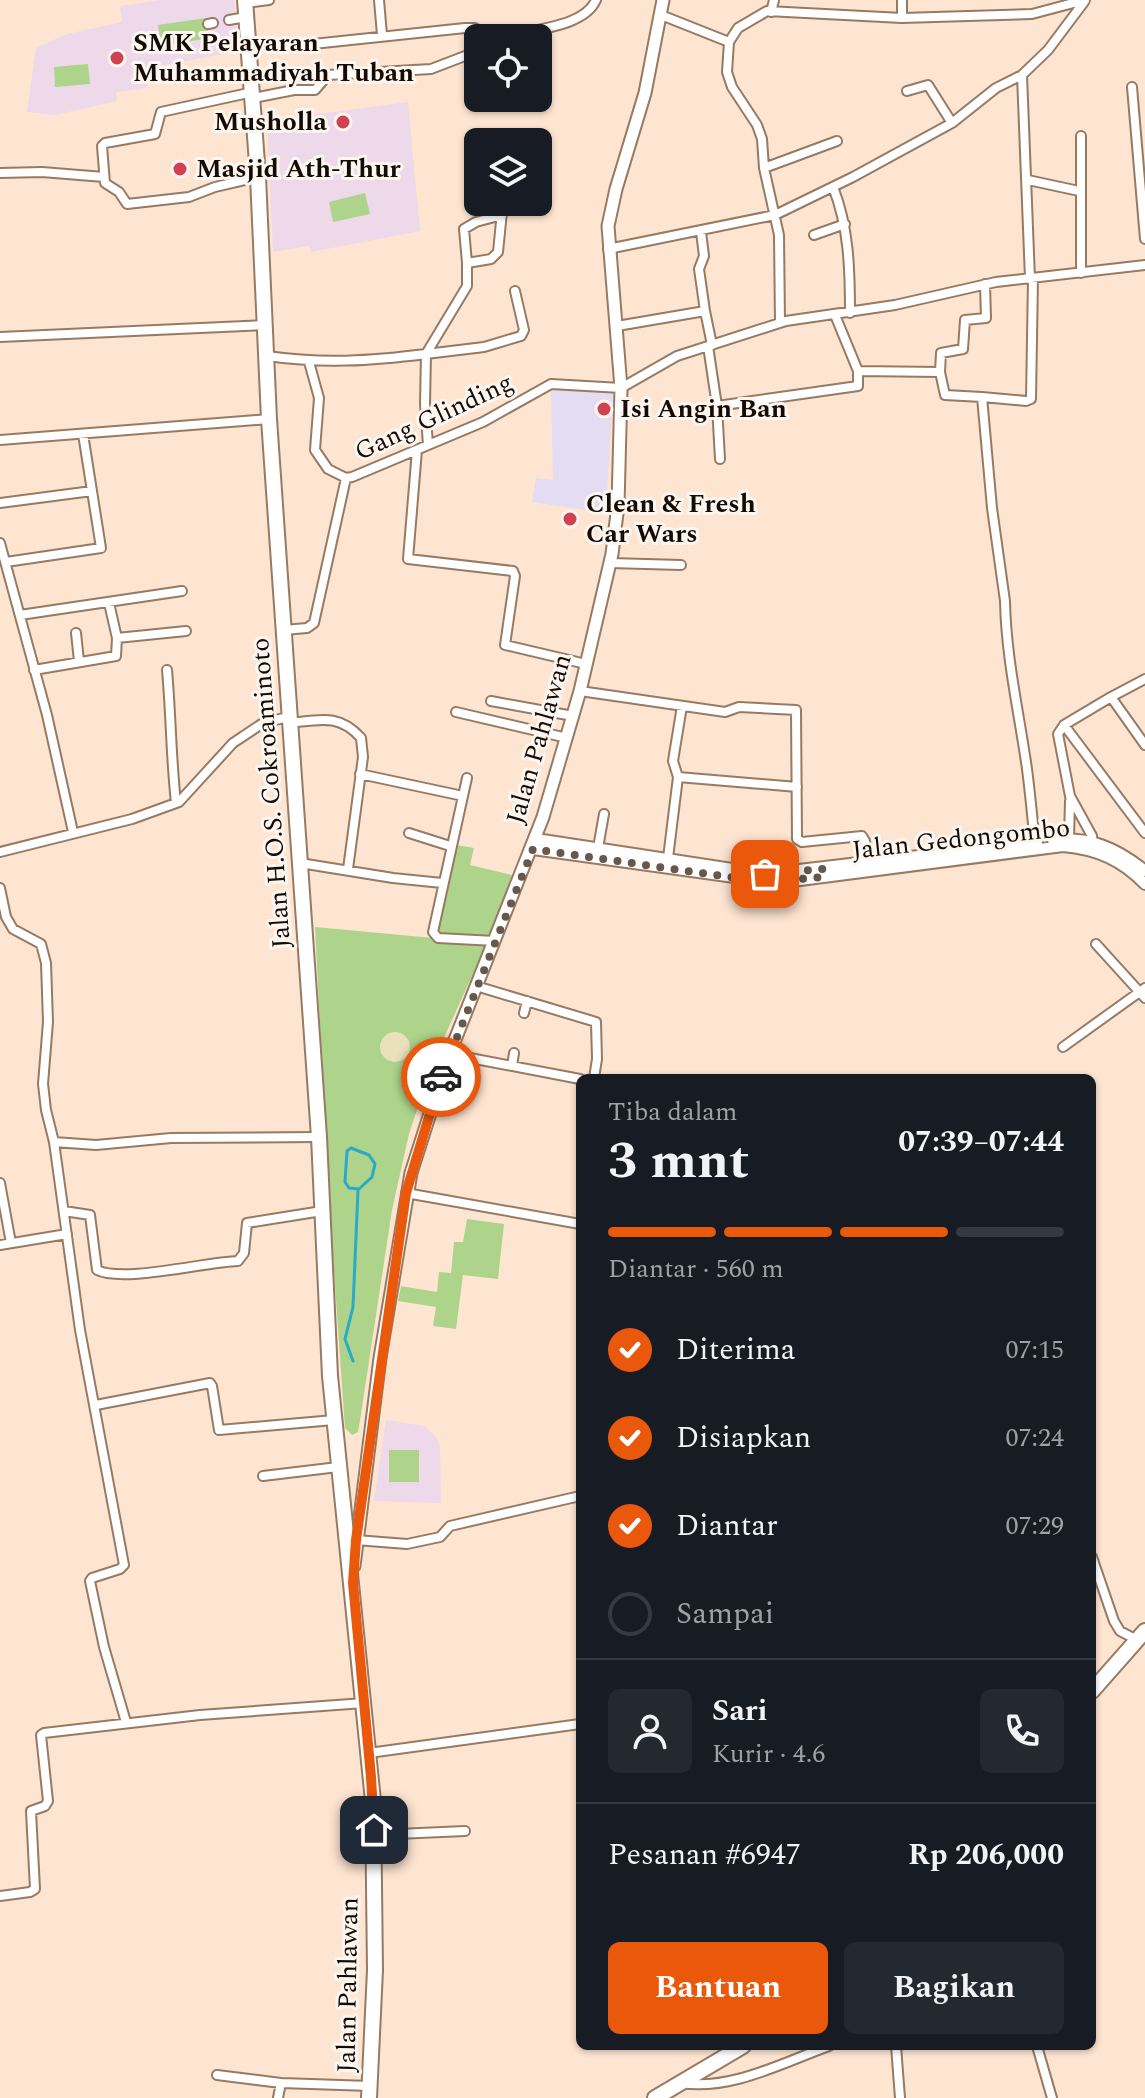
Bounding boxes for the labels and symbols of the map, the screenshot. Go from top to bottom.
place label: SMK Pelayaran Muhammadiyah Tuban [133,23,414,93]
marker: SMK Pelayaran Muhammadiyah Tuban [108,49,126,67]
place label: Musholla [214,102,328,142]
marker: Musholla [334,113,352,131]
place label: Masjid Ath-Thur [196,149,401,189]
marker: Masjid Ath-Thur [171,160,189,178]
street label: Gang Glinding [348,363,520,471]
place label: Isi Angin Ban [620,389,787,429]
marker: Isi Angin Ban [595,400,613,418]
place label: Clean & Fresh Car Wars [586,484,756,554]
marker: Clean & Fresh Car Wars [561,510,579,528]
street label: Jalan H.O.S. Cokroaminoto [240,636,302,950]
street label: Jalan Pahlawan [496,649,582,829]
street label: Jalan Gedongombo [850,808,1072,870]
pin [731,840,799,908]
courier [401,1037,481,1117]
pin [340,1796,408,1864]
street label: Jalan Pahlawan [326,1897,370,2073]

